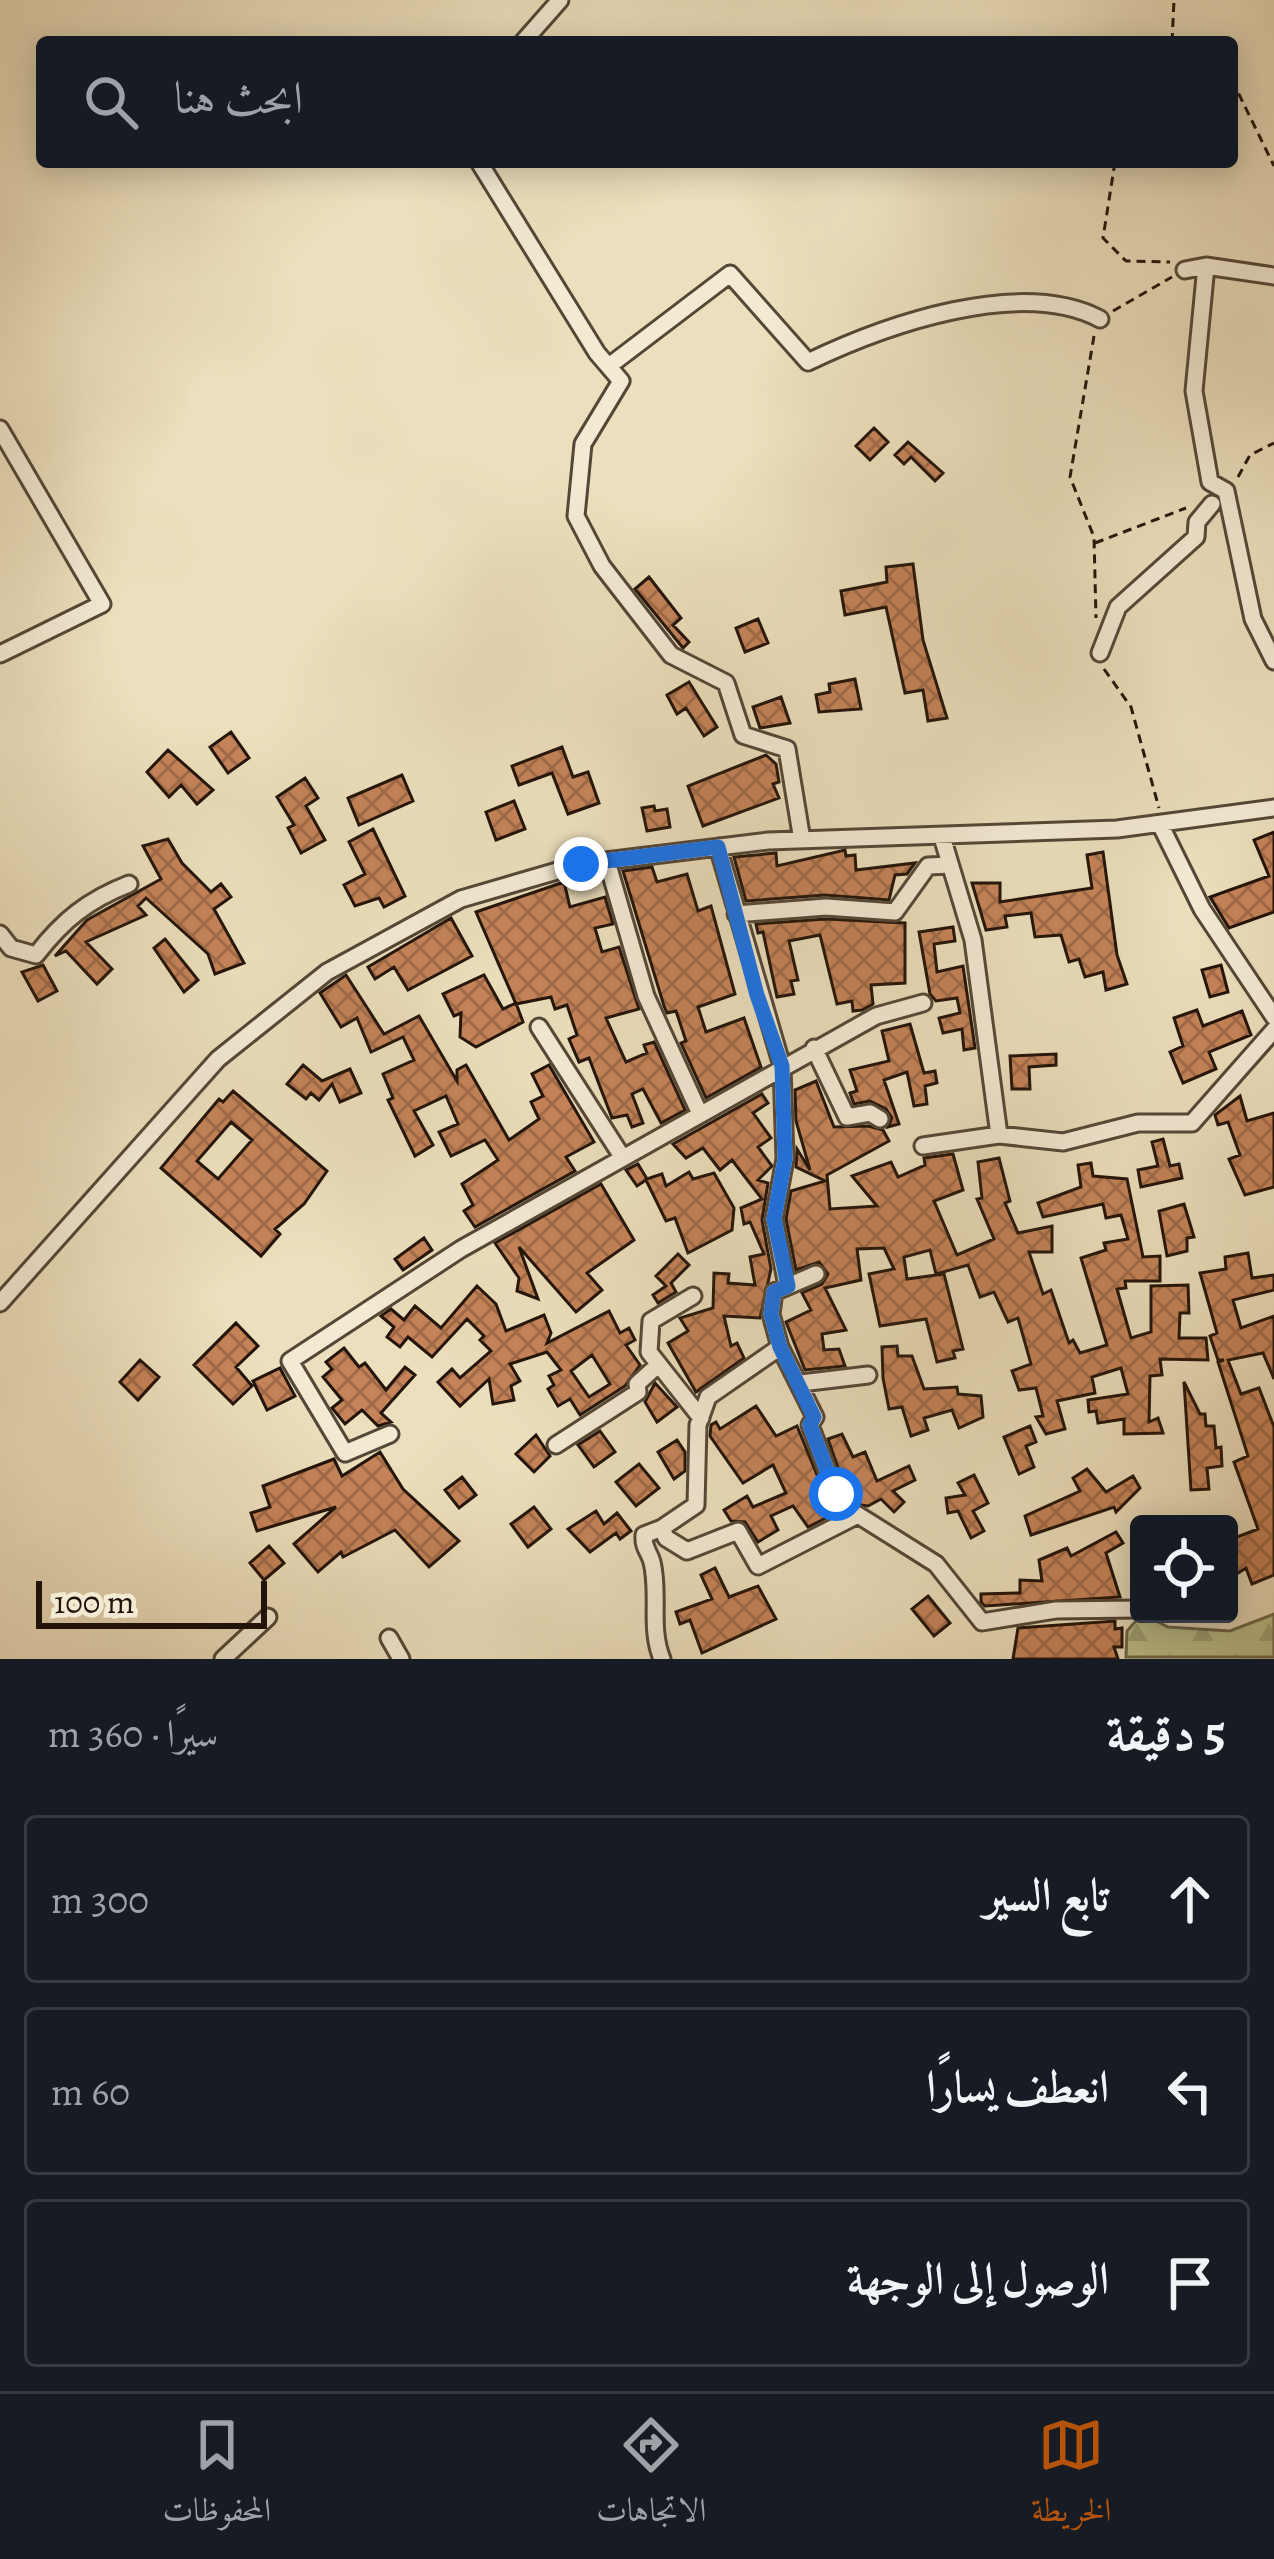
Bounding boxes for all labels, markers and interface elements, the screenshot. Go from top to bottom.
search box [36,36,1238,168]
text: ابحث هنا [174,67,303,129]
icon: search [78,69,144,135]
route end [554,837,608,891]
route start [809,1467,863,1521]
map controls [1130,1515,1238,1623]
button: locate [1130,1515,1238,1623]
scale bar [36,1575,267,1628]
text: 100 m [54,1579,134,1624]
text: 5 دقيقة [1106,1698,1226,1768]
text: سيرًا · 360 m [48,1707,218,1760]
text: تابع السير [984,1864,1109,1926]
icon: ahead [1157,1866,1223,1932]
text: 300 m [51,1873,149,1926]
text: انعطف يسارًا [926,2056,1109,2118]
icon: left [1157,2058,1223,2124]
text: 60 m [51,2065,130,2118]
text: الوصول إلى الوجهة [847,2248,1109,2310]
icon: arrive [1157,2250,1223,2316]
tab: المحفوظات [162,2412,271,2542]
tab: الاتجاهات [596,2412,706,2542]
tab: الخريطة [1031,2412,1112,2542]

